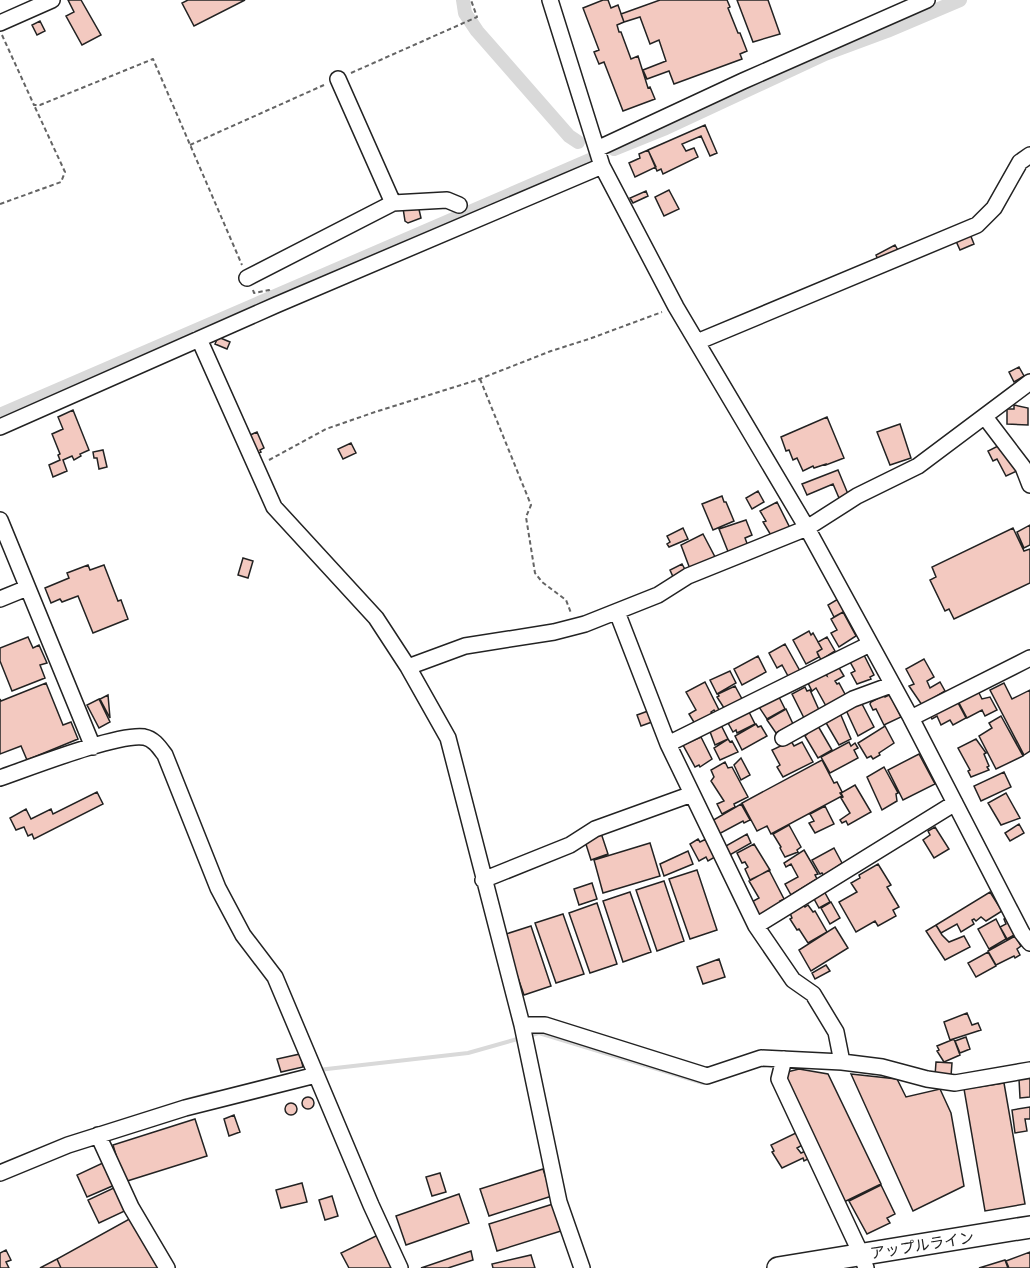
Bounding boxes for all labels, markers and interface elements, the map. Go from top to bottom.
street label: アップルライン [869,1227,975,1263]

